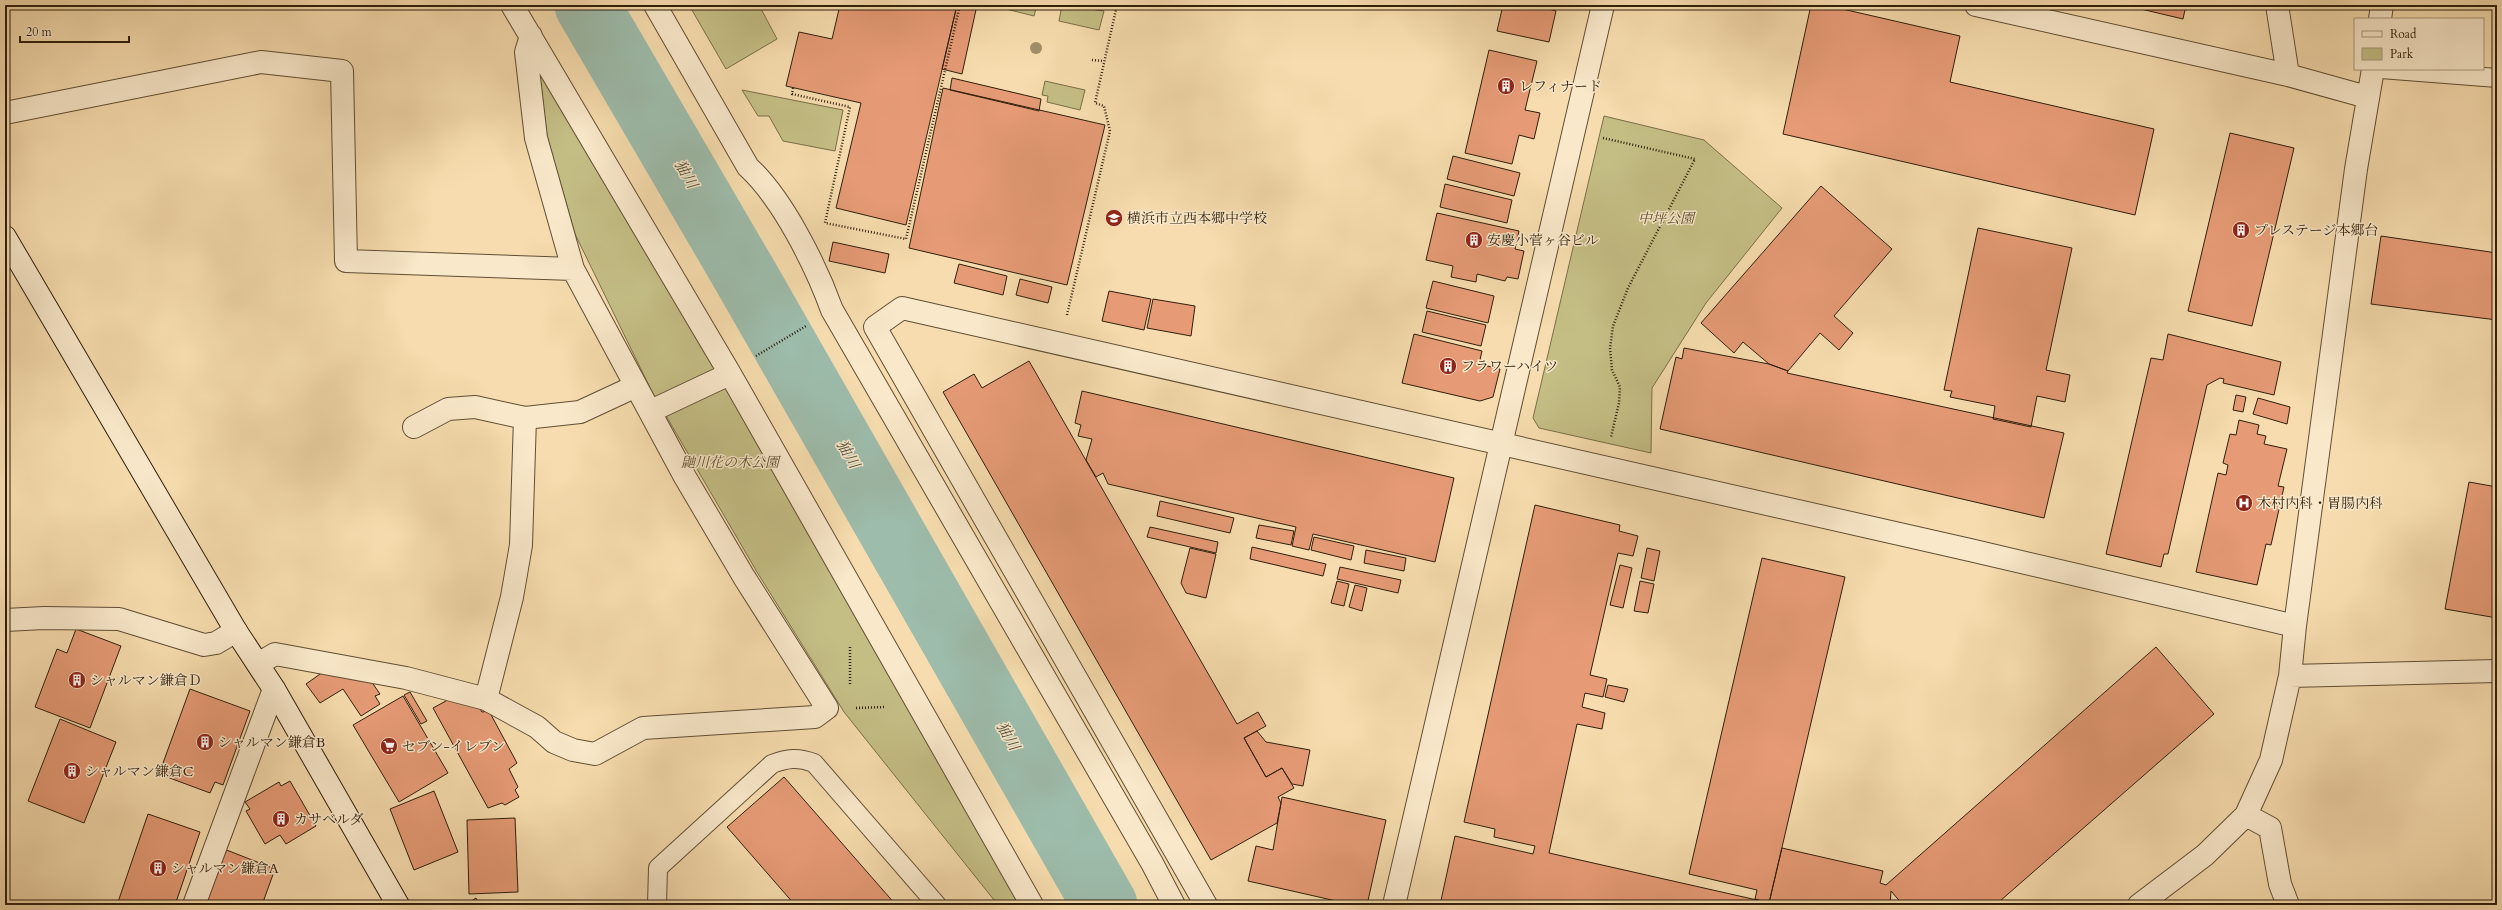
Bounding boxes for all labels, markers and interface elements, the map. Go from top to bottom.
scale bar [20,18,129,44]
legend [2354,18,2484,70]
text: 20 m [26,24,53,40]
text: Road [2390,26,2417,42]
text: Park [2390,46,2414,62]
building icon: レフィナード [1496,76,1516,96]
place label: レフィナード [1519,77,1602,96]
water label: 㹨川 [670,156,703,194]
school or university icon: 横浜市立西本郷中学校 [1104,208,1124,228]
place label: 横浜市立西本郷中学校 [1127,209,1267,228]
park label: 中坪公園 [1638,209,1696,228]
building icon: プレステージ本郷台 [2231,220,2251,240]
place label: プレステージ本郷台 [2254,221,2378,240]
building icon: 安慶小菅ヶ谷ビル [1464,230,1484,250]
place label: 安慶小菅ヶ谷ビル [1487,231,1599,250]
building icon: フラワーハイツ [1438,356,1458,376]
place label: フラワーハイツ [1461,357,1558,376]
water label: 㹨川 [832,436,865,474]
park label: 鼬川花の木公園 [681,453,781,472]
hospital icon: 木村内科・胃腸内科 [2234,493,2254,513]
place label: 木村内科・胃腸内科 [2257,494,2383,513]
building icon: シャルマン鎌倉Ｄ [67,670,87,690]
place label: シャルマン鎌倉Ｄ [90,671,202,690]
water label: 㹨川 [992,718,1025,756]
building icon: シャルマン鎌倉B [195,732,215,752]
place label: シャルマン鎌倉B [218,733,325,752]
supermarket icon: セブン-イレブン [379,736,399,756]
place label: セブン-イレブン [402,737,505,756]
building icon: シャルマン鎌倉C [62,761,82,781]
place label: シャルマン鎌倉C [85,762,194,781]
building icon: カサベルダ [271,809,291,829]
place label: カサベルダ [294,810,363,829]
building icon: シャルマン鎌倉A [148,858,168,878]
place label: シャルマン鎌倉A [171,859,279,878]

